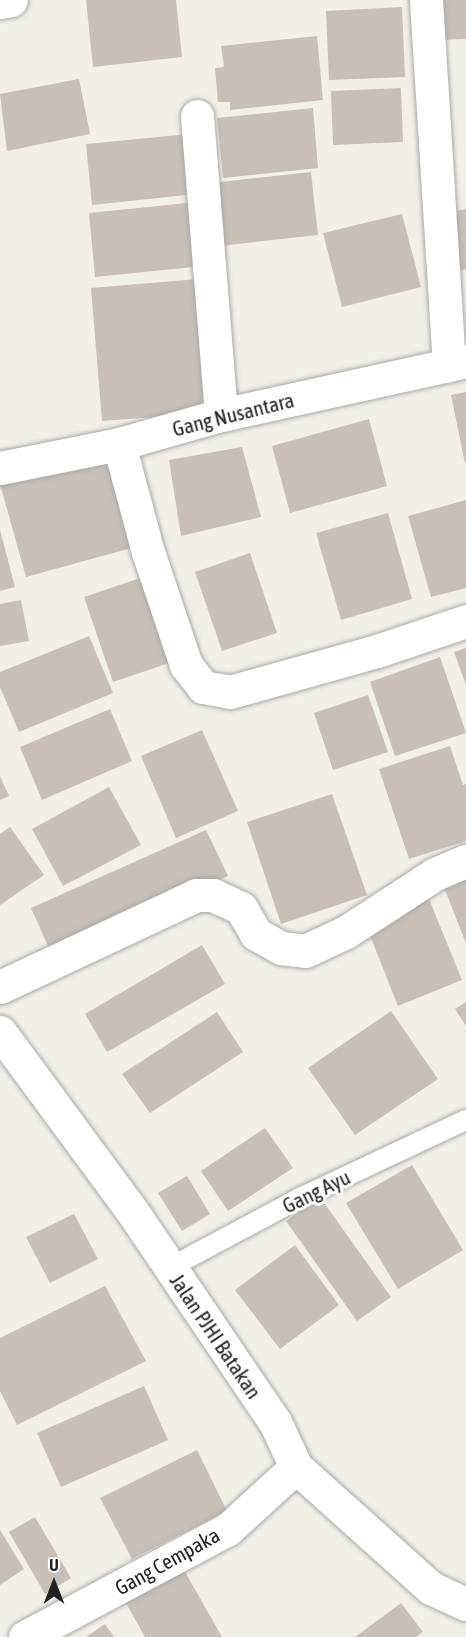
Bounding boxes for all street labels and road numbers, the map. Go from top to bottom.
street label: Gang Nusantara [170,387,296,441]
street label: Gang Ayu [278,1164,354,1218]
street label: Jalan PJHI Batakan [165,1269,267,1403]
street label: Gang Cempaka [110,1522,224,1600]

